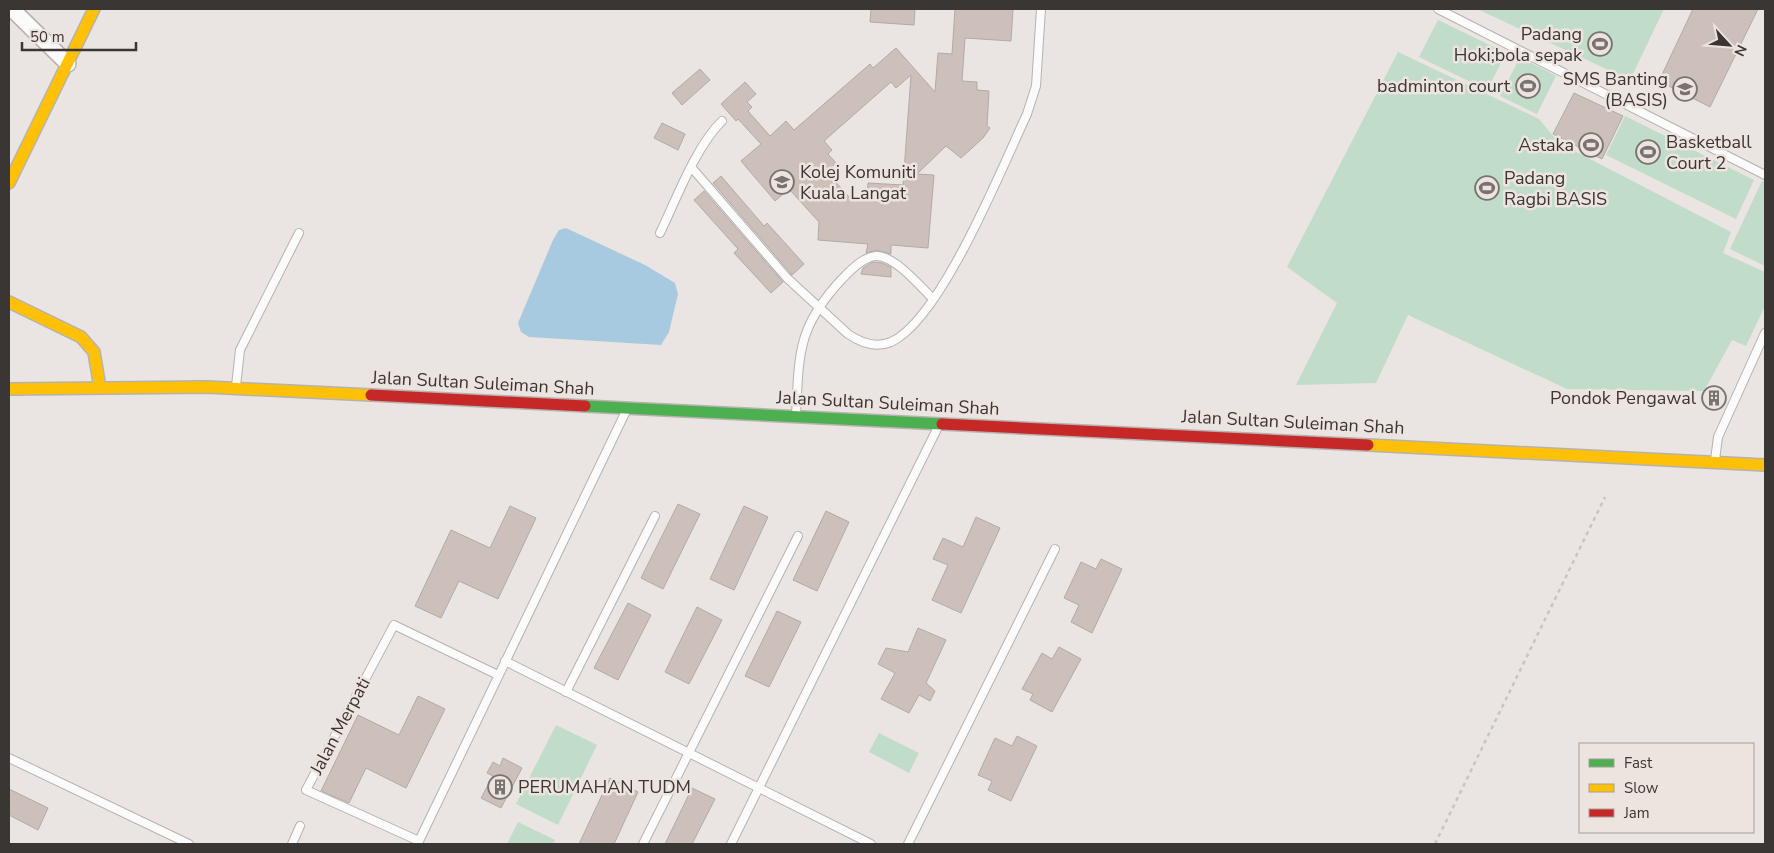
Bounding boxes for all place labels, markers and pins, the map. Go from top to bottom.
place label: Padang Hoki;bola sepak [1454,22,1583,67]
sports icon: Padang Hoki;bola sepak [1587,31,1613,57]
place label: SMS Banting (BASIS) [1563,67,1668,112]
sports icon: badminton court [1515,73,1541,99]
place label: badminton court [1377,74,1511,98]
school or university icon: SMS Banting (BASIS) [1672,76,1698,102]
place label: Basketball Court 2 [1666,130,1752,175]
sports icon: Astaka [1578,132,1604,158]
place label: Astaka [1518,133,1574,157]
sports icon: Basketball Court 2 [1635,139,1661,165]
place label: Kolej Komuniti Kuala Langat [800,160,916,205]
place label: Padang Ragbi BASIS [1504,166,1607,211]
school or university icon: Kolej Komuniti Kuala Langat [769,169,795,195]
sports icon: Padang Ragbi BASIS [1474,175,1500,201]
building icon: Pondok Pengawal [1701,385,1727,411]
place label: Pondok Pengawal [1550,386,1697,410]
building icon: PERUMAHAN TUDM [487,774,513,800]
place label: PERUMAHAN TUDM [518,775,691,799]

